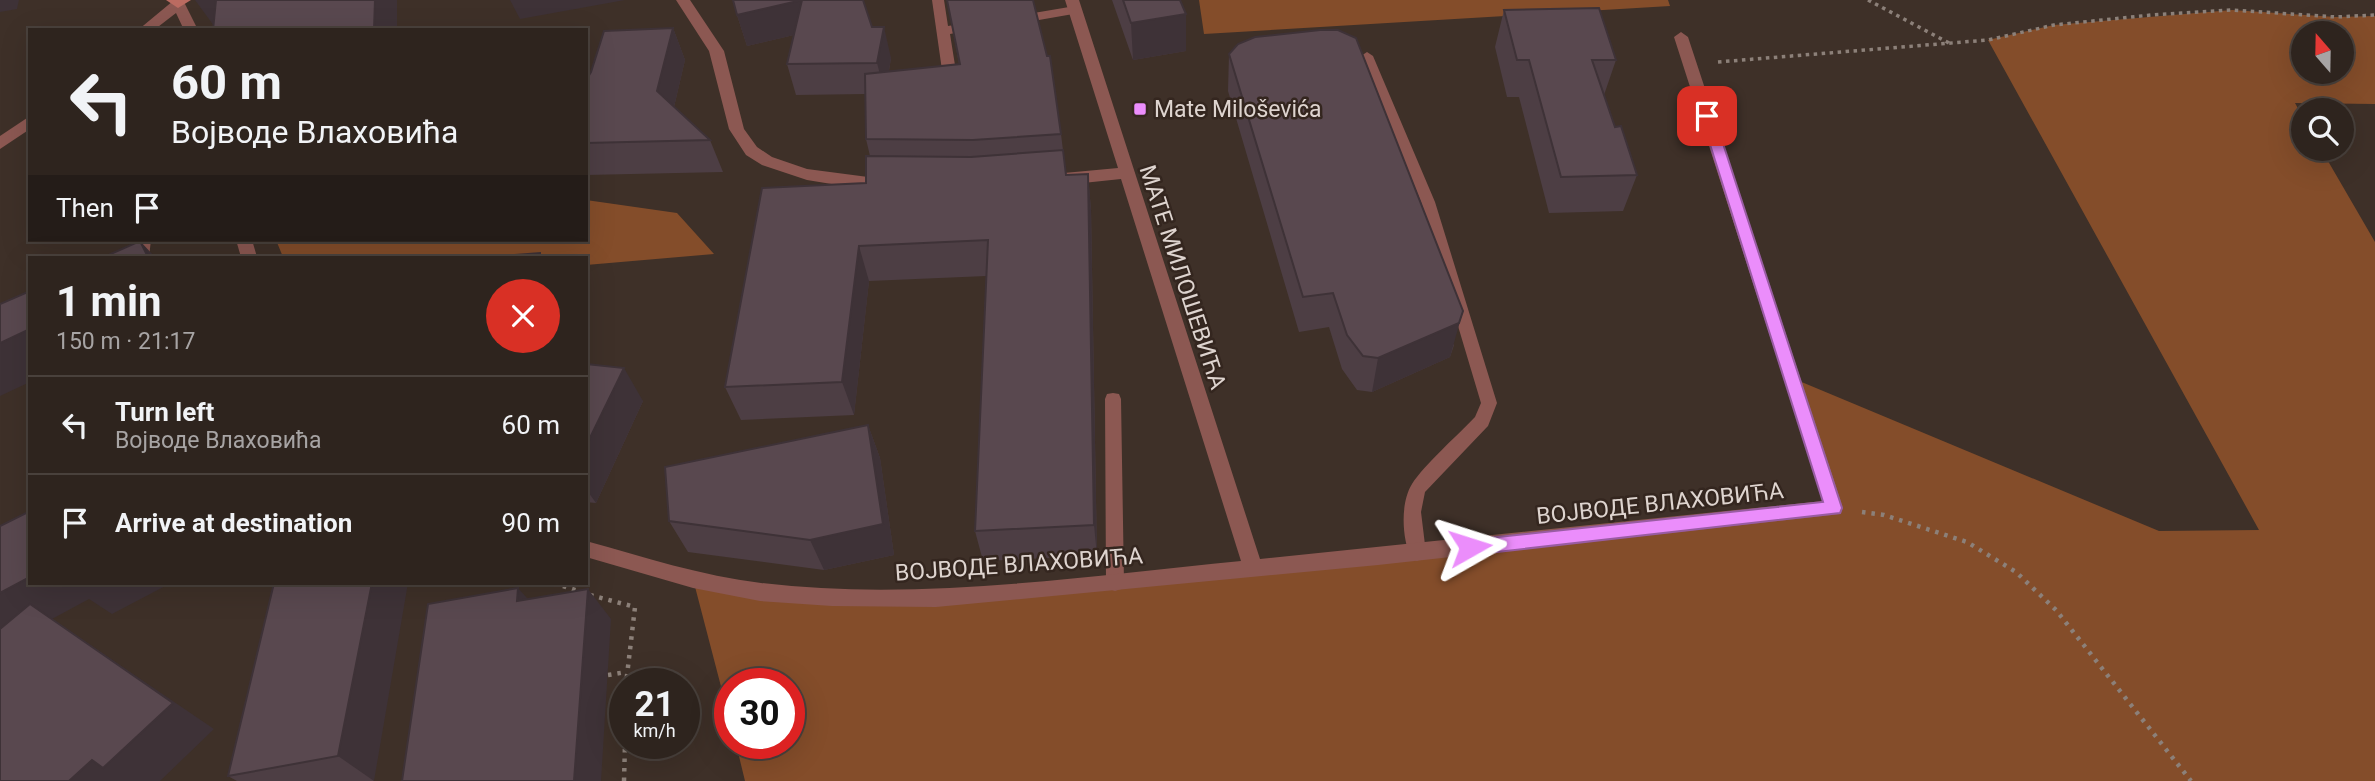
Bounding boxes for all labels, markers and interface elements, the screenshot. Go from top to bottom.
north arrow [2291,21,2354,84]
map controls [2291,21,2354,161]
text: 60 m [171,54,282,111]
icon: left [56,56,147,147]
pin [1677,86,1737,146]
place label: Mate Miloševića [1154,96,1322,123]
icon: arrive [1688,97,1726,135]
button: search [2291,98,2354,161]
marker: Mate Miloševića [1132,101,1148,117]
text: Војводе Влаховића [171,113,458,151]
street label: МАТЕ МИЛОШЕВИЋА [1134,162,1232,393]
icon: arrive [128,189,166,227]
text: Then [56,193,114,223]
text: 1 min [56,277,162,326]
button: close [486,279,560,353]
text: 150 m · 21:17 [56,328,195,355]
text: Turn left [115,397,214,427]
icon: left [56,406,94,444]
text: 60 m [502,410,560,440]
text: Војводе Влаховића [115,427,322,454]
street label: ВОЈВОДЕ ВЛАХОВИЋА [1535,477,1785,530]
icon: arrive [56,504,94,542]
text: Arrive at destination [115,508,352,538]
text: 90 m [502,508,560,538]
position arrow [1433,510,1507,584]
street label: ВОЈВОДЕ ВЛАХОВИЋА [894,542,1144,587]
speed limit sign: 30 [714,668,805,759]
text: 21 [634,684,675,725]
text: km/h [633,720,676,741]

